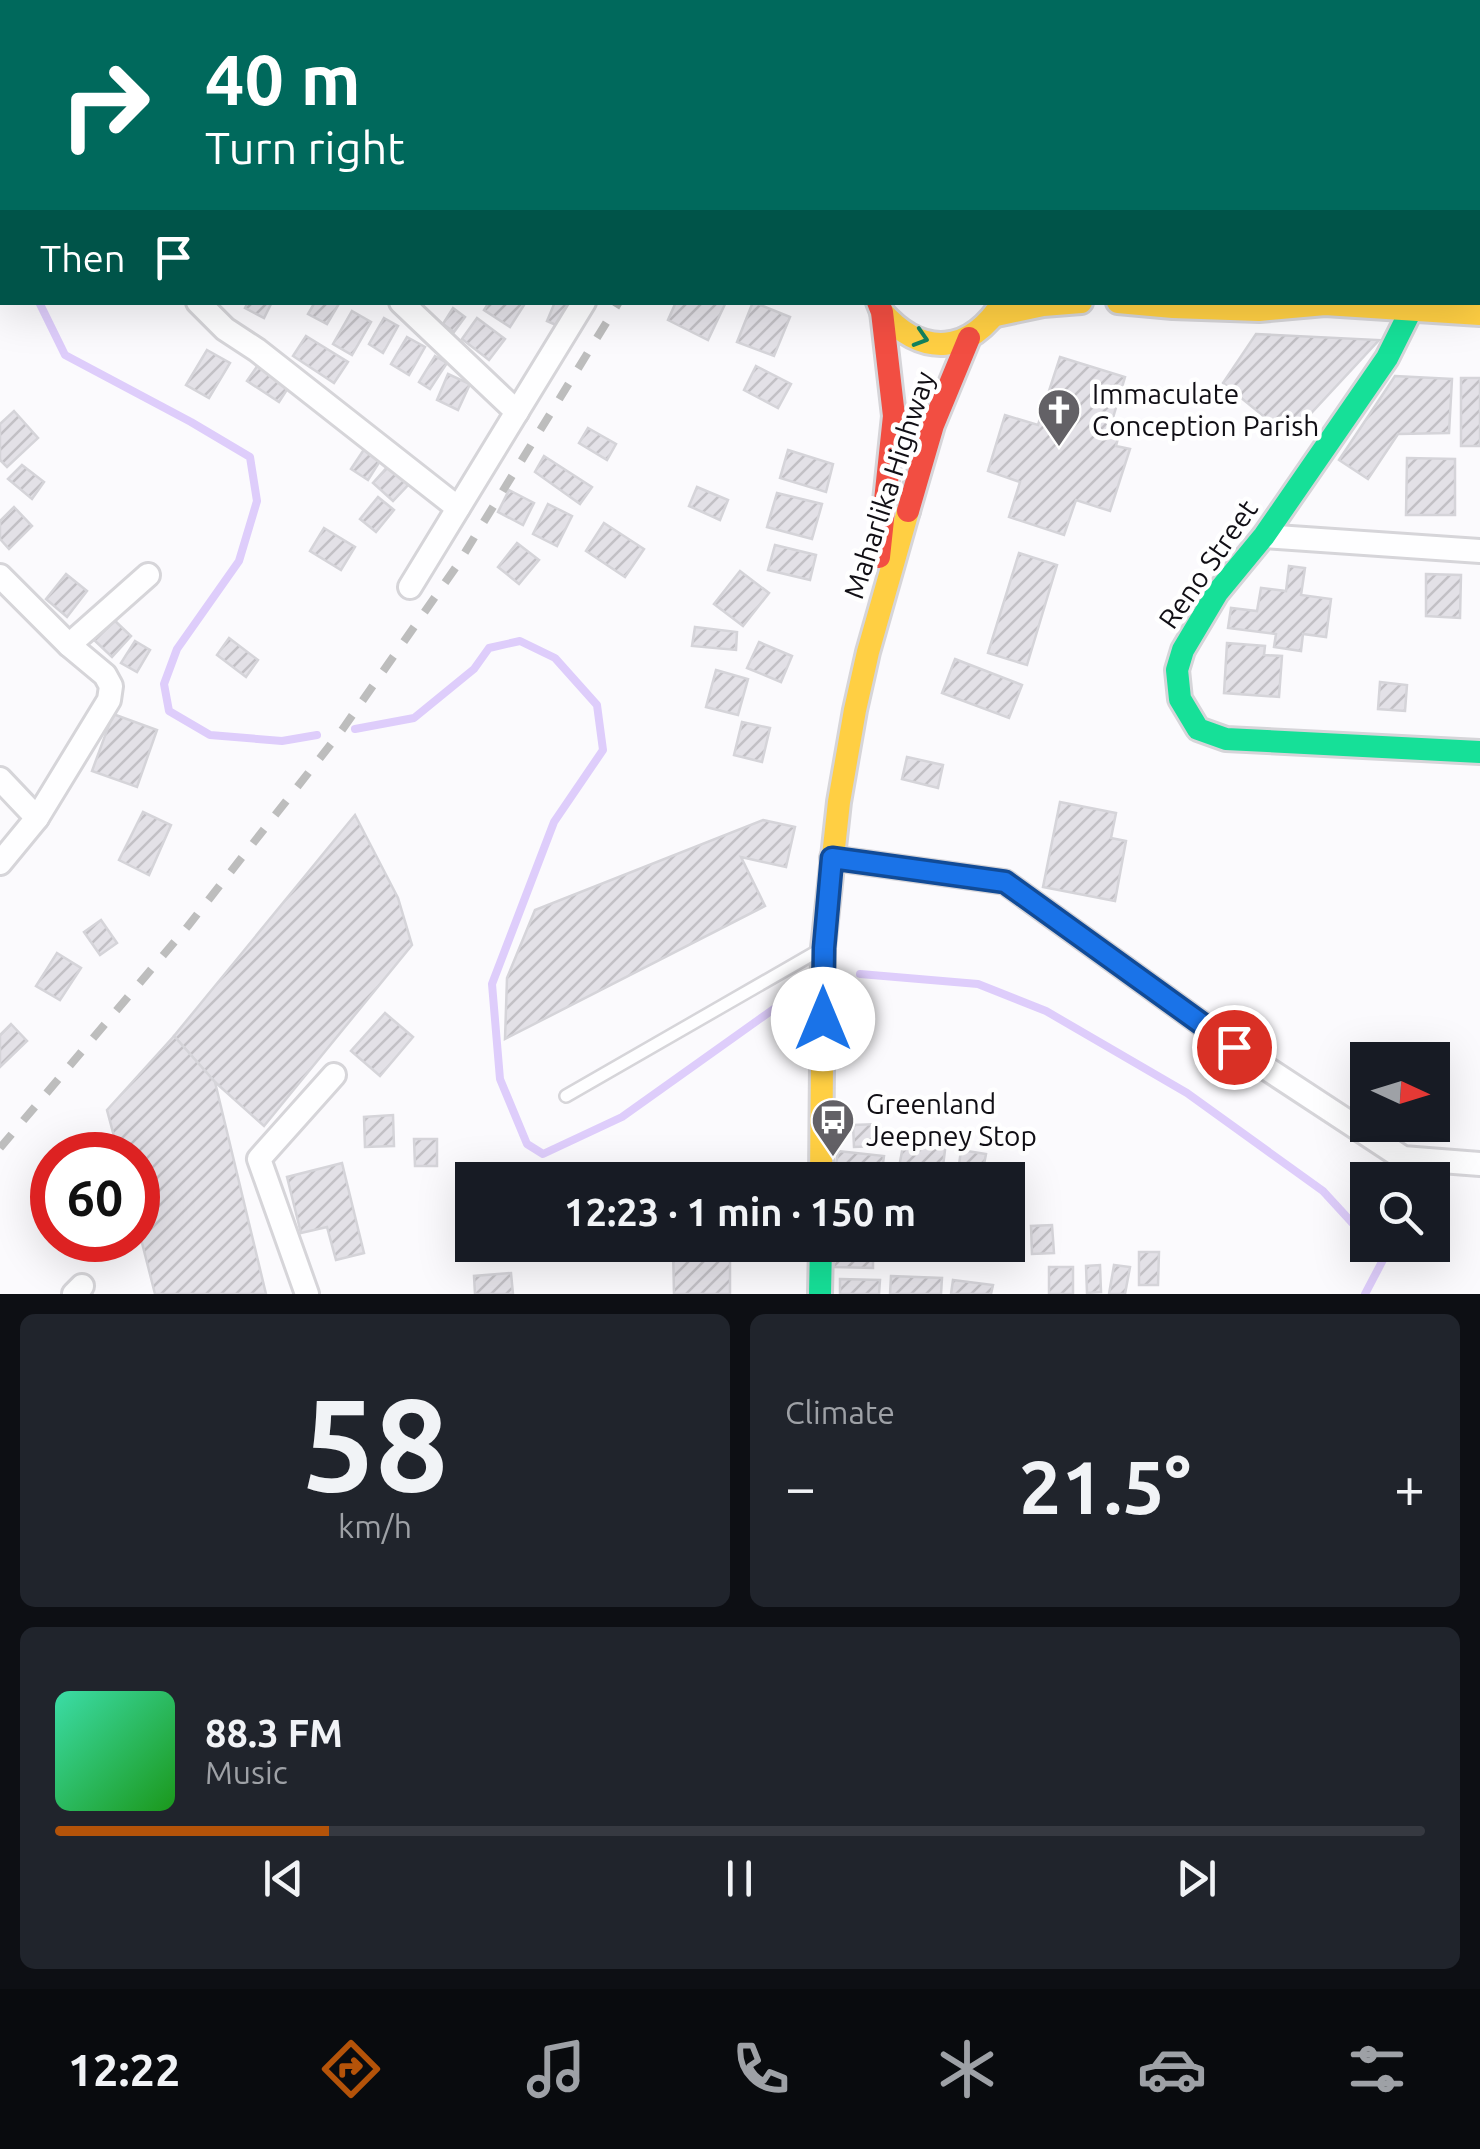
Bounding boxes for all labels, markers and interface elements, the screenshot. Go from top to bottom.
icon: right [40,40,170,170]
text: 40 m [205,40,361,118]
text: Turn right [205,122,405,173]
icon: arrive [146,230,201,285]
text: Then [40,237,126,279]
one-way arrow [912,326,929,347]
street label: Maharlika Highway [837,367,940,602]
place label: Immaculate Conception Parish [1092,378,1319,441]
church icon: Immaculate Conception Parish [1036,387,1082,448]
street label: Reno Street [1152,493,1263,634]
position arrow [771,967,875,1071]
pin [1192,1005,1277,1090]
icon: arrive [1207,1020,1262,1075]
north arrow [1350,1042,1450,1142]
map controls [1350,1042,1450,1262]
place label: Greenland Jeepney Stop [866,1088,1037,1151]
bus stop icon: Greenland Jeepney Stop [810,1097,856,1158]
speed limit sign: 60 [30,1132,160,1262]
button: search [1350,1162,1450,1262]
text: 12:23 · 1 min · 150 m [564,1191,916,1233]
text: 58 [302,1370,448,1516]
text: Climate [785,1394,895,1430]
text: 21.5° [1019,1444,1191,1528]
text: − [785,1456,816,1517]
text: + [1394,1456,1425,1517]
text: km/h [338,1508,412,1544]
text: 88.3 FM [205,1712,343,1754]
text: Music [205,1754,288,1790]
icon: previous [256,1851,311,1906]
icon: pause [712,1851,767,1906]
icon: next [1169,1851,1224,1906]
icon: directions [316,2034,386,2104]
icon: music [521,2034,591,2104]
icon: phone [726,2034,796,2104]
icon: climate [932,2034,1002,2104]
icon: car [1137,2034,1207,2104]
icon: filters [1342,2034,1412,2104]
text: 12:22 [68,2044,180,2095]

